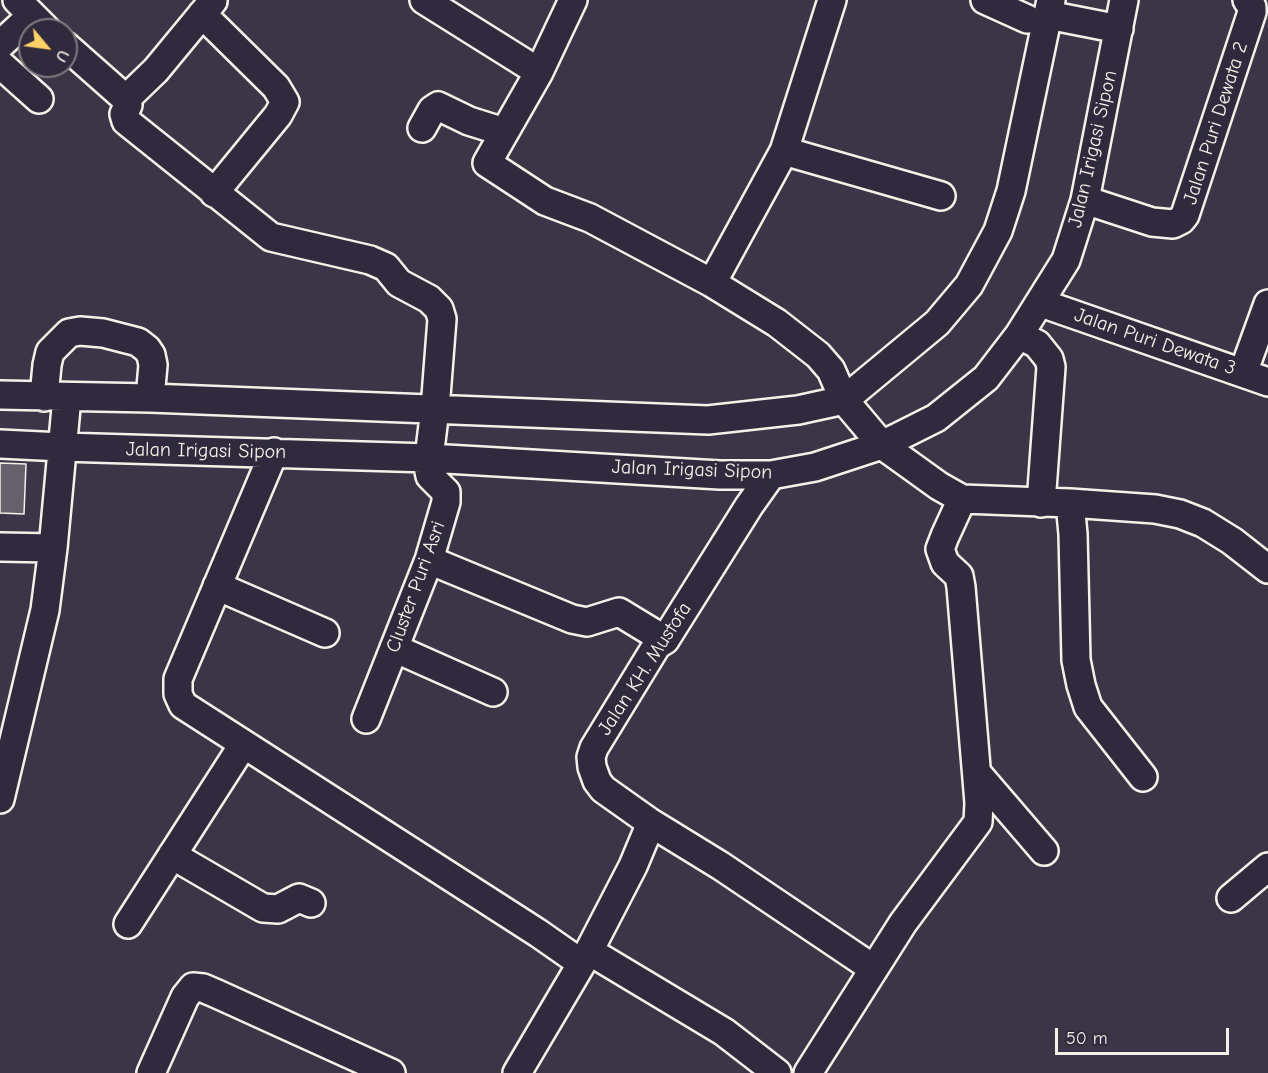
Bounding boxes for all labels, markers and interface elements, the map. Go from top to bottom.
north arrow [18,18,78,78]
street label: Jalan Puri Dewata 2 [1178,39,1254,207]
text: U [52,47,72,65]
street label: Jalan Irigasi Sipon [1063,68,1123,230]
street label: Jalan Puri Dewata 3 [1071,303,1239,381]
street label: Jalan Irigasi Sipon [126,438,286,464]
street label: Jalan Irigasi Sipon [611,455,773,485]
street label: Cluster Puri Asri [381,518,451,656]
street label: Jalan KH. Mustofa [593,598,697,740]
scale bar [1058,1016,1232,1054]
text: 50 m [1066,1028,1108,1049]

